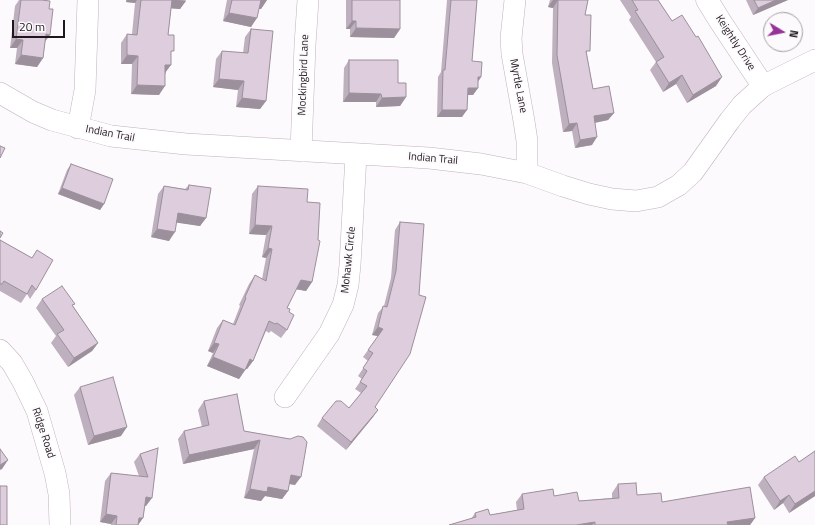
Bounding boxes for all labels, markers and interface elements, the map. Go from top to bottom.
scale bar [14,12,67,38]
north arrow [763,12,803,52]
street label: Keightly Drive [712,13,758,73]
text: 20 m [19,17,45,36]
text: N [785,29,802,39]
street label: Mockingbird Lane [296,34,312,116]
street label: Myrtle Lane [506,58,530,114]
street label: Indian Trail [84,123,136,145]
street label: Indian Trail [408,150,458,168]
street label: Mohawk Circle [339,226,359,294]
street label: Ridge Road [29,406,57,460]

